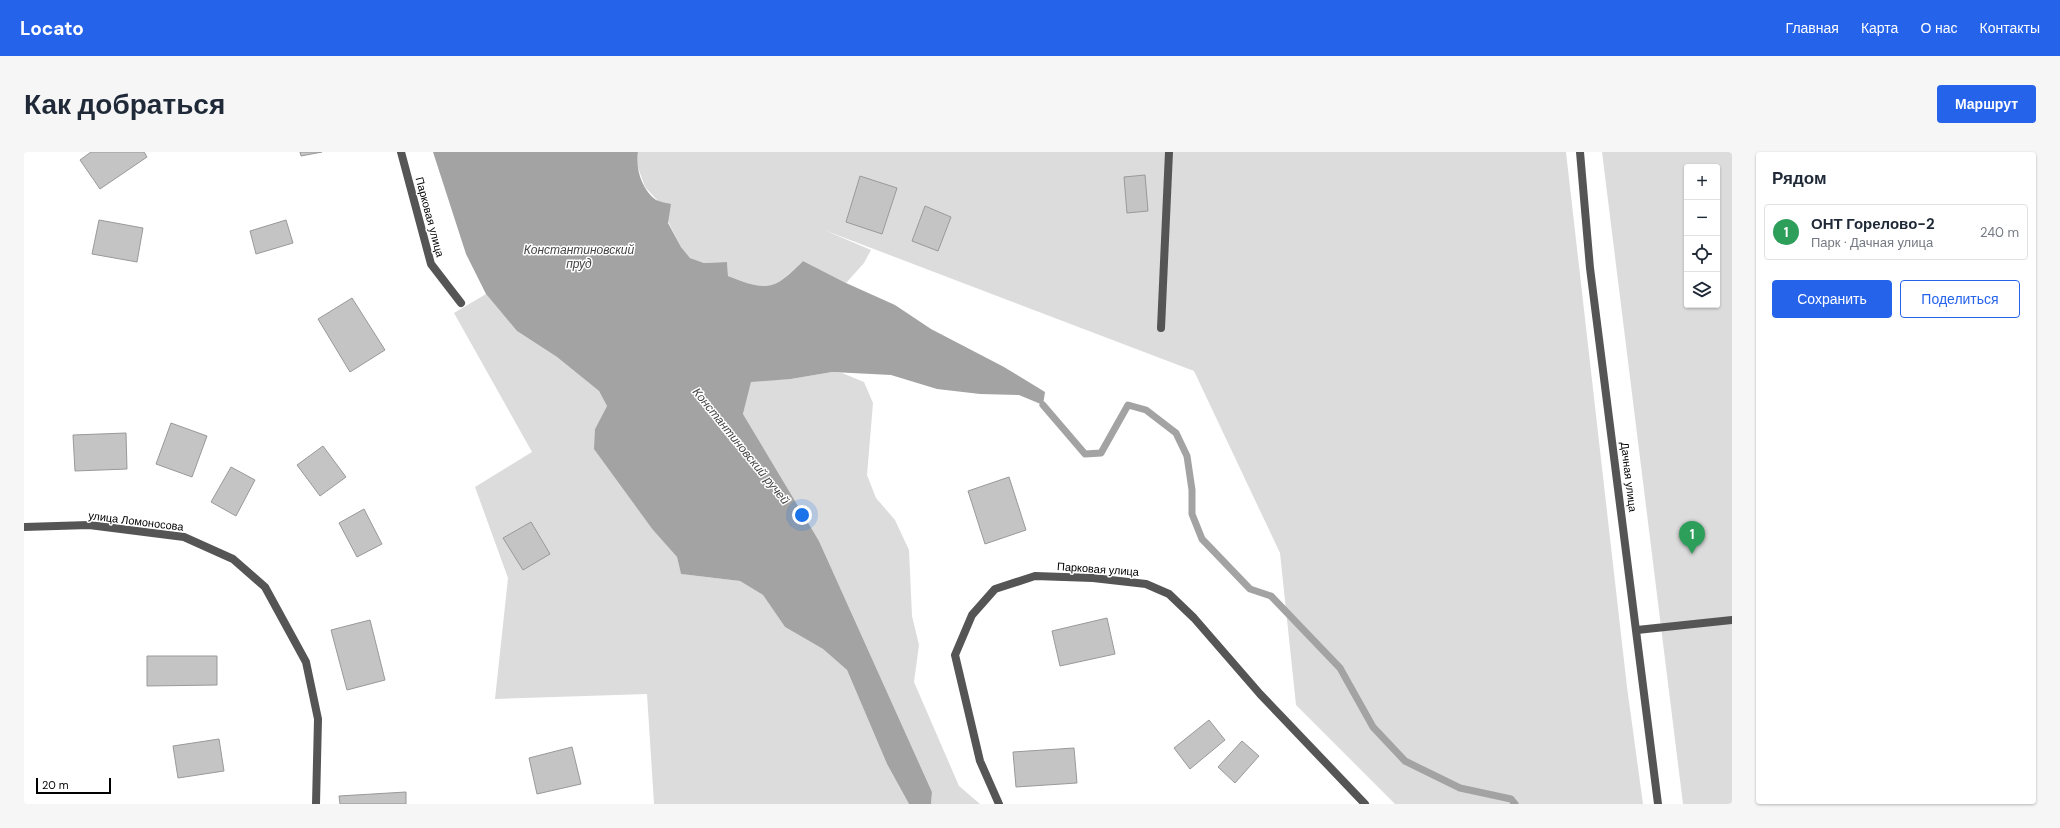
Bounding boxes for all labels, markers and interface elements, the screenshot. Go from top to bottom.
text: Locato [20,16,84,41]
text: Главная [1786,19,1839,37]
text: Карта [1861,19,1898,37]
text: О нас [1920,19,1958,37]
text: Контакты [1980,19,2040,37]
button: Маршрут [1937,85,2036,123]
text: Как добраться [24,86,225,123]
map controls [1684,164,1720,308]
button: + [1684,164,1720,200]
text: Рядом [1772,167,1827,189]
street label: Парковая улица [413,176,448,259]
button: − [1684,200,1720,236]
text: ОНТ Горелово-2 [1811,214,1935,234]
text: 1 [1784,224,1788,241]
text: 240 m [1980,224,2019,241]
text: Парк · Дачная улица [1811,234,1933,251]
button: locate [1684,236,1720,272]
water label: Константиновский пруд [524,242,635,272]
button: layers [1684,272,1720,308]
button: Сохранить [1772,280,1892,318]
button: Поделиться [1900,280,2020,318]
water label: Константиновский ручей [689,384,793,508]
street label: Дачная улица [1618,441,1640,514]
your location [792,505,812,525]
street label: улица Ломоносова [88,508,185,534]
pin: 1 [1679,521,1705,554]
street label: Парковая улица [1057,559,1140,579]
scale bar [36,776,111,795]
text: 20 m [42,778,68,792]

